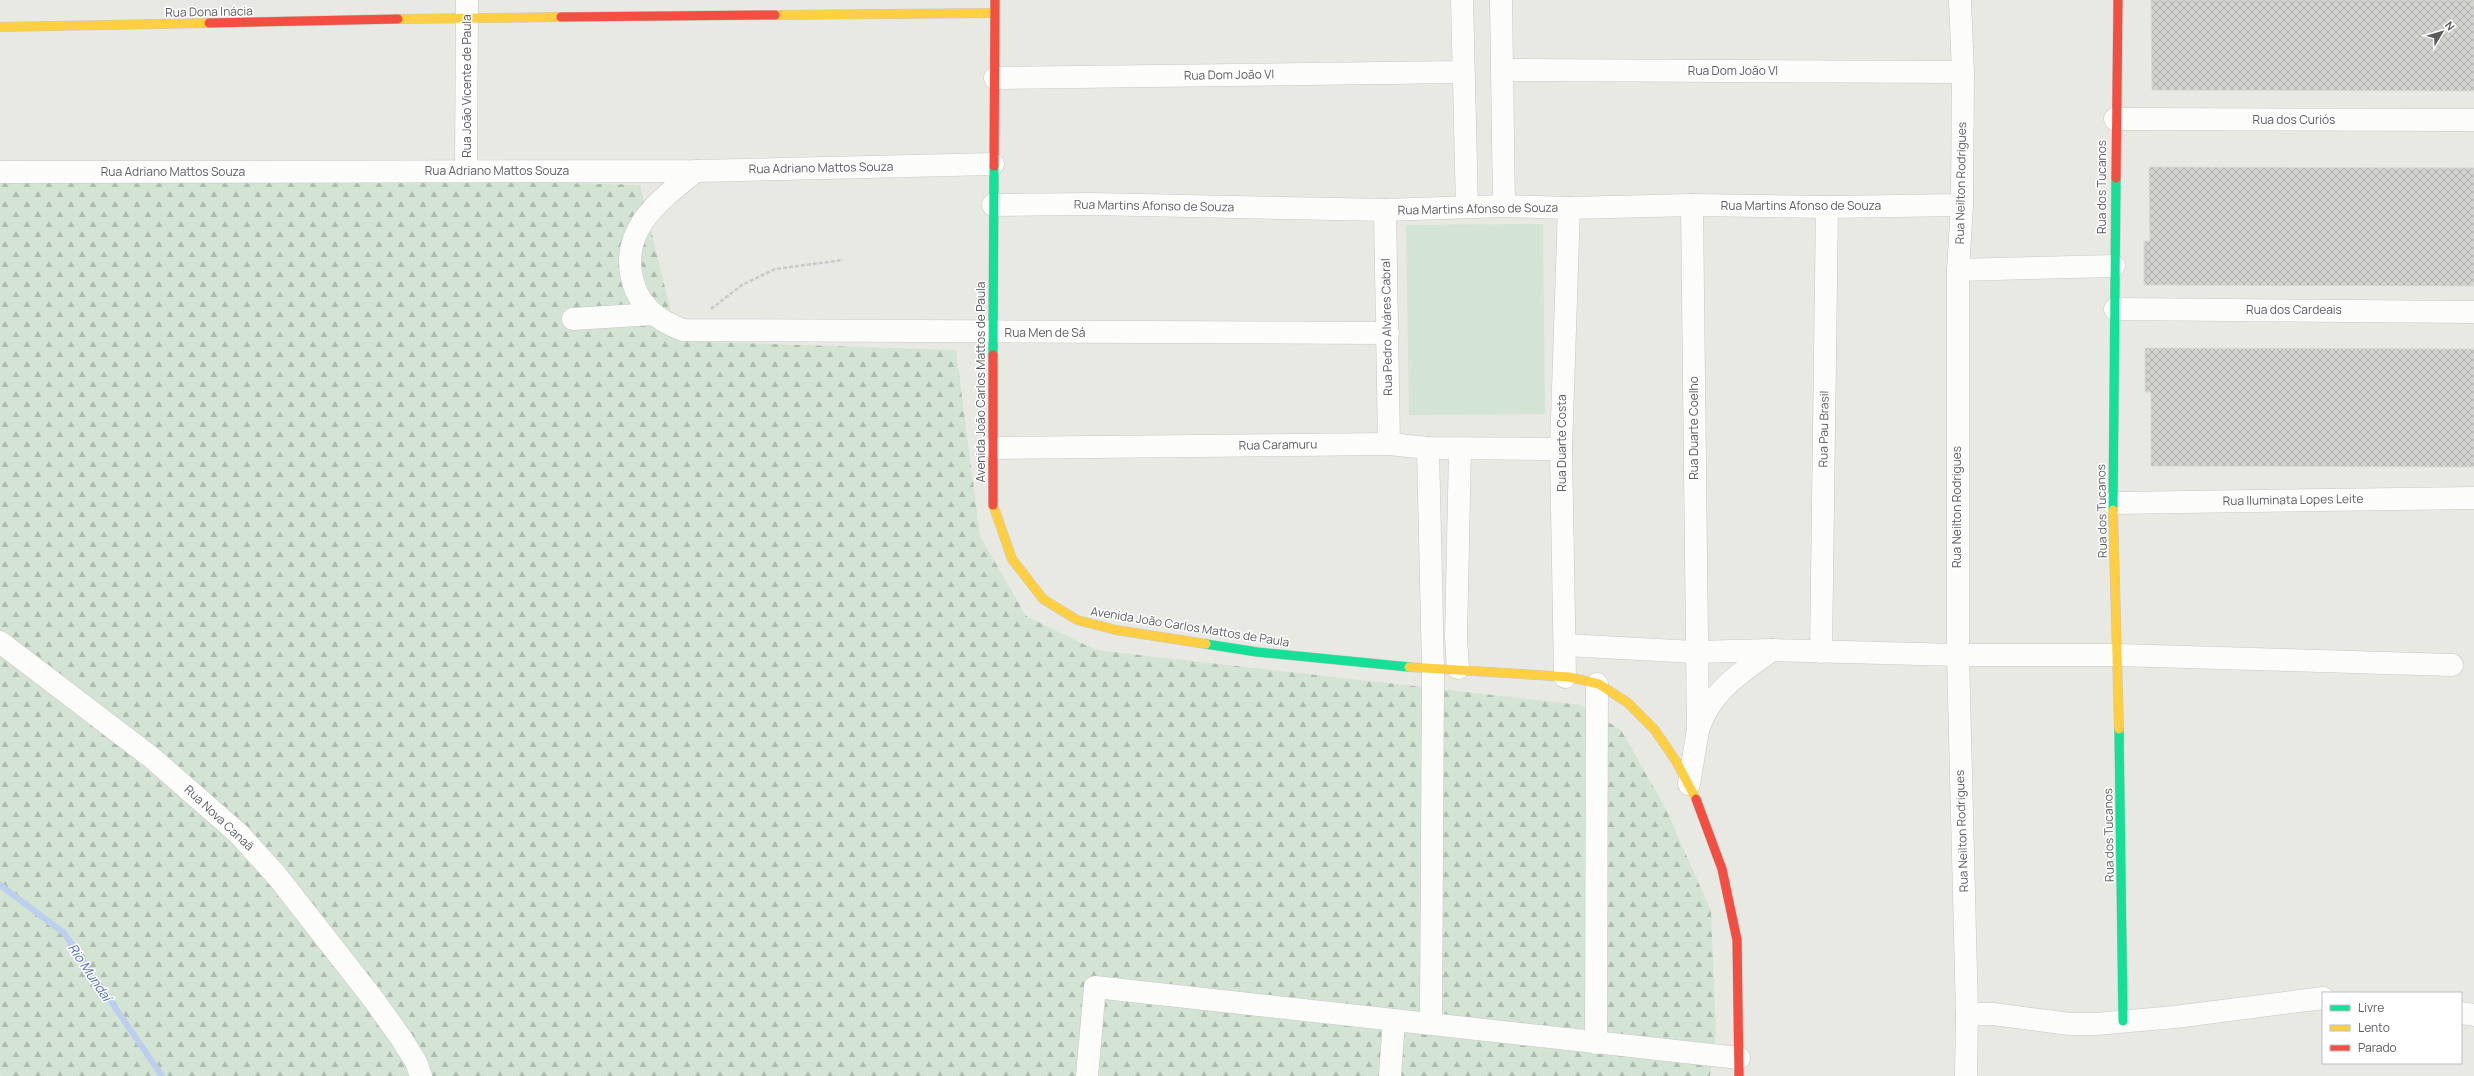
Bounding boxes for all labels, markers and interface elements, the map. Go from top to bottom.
street label: Rua Dona Inácia [165,2,253,21]
north arrow [2422,12,2462,52]
street label: Rua João Vicente de Paula [458,14,475,158]
text: N [2442,18,2459,33]
street label: Rua Dom João VI [1688,62,1778,79]
street label: Rua Dom João VI [1184,65,1274,84]
street label: Rua dos Curiós [2253,111,2335,128]
street label: Rua Neilton Rodrigues [1951,122,1970,244]
street label: Rua dos Tucanos [2093,140,2110,234]
street label: Rua Adriano Mattos Souza [749,158,893,177]
street label: Rua Adriano Mattos Souza [425,162,569,179]
street label: Rua Adriano Mattos Souza [101,163,245,180]
street label: Rua Martins Afonso de Souza [1074,196,1234,215]
street label: Rua Martins Afonso de Souza [1721,197,1881,214]
street label: Rua Martins Afonso de Souza [1398,199,1558,218]
street label: Rua Pedro Alváres Cabral [1377,258,1396,396]
street label: Avenida João Carlos Mattos de Paula [972,281,989,483]
street label: Rua dos Cardeais [2246,301,2342,318]
street label: Rua Men de Sá [1005,324,1085,341]
street label: Rua Duarte Coelho [1685,376,1702,480]
street label: Rua Pau Brasil [1814,390,1833,468]
street label: Rua Duarte Costa [1553,394,1570,492]
street label: Rua Caramuru [1239,435,1317,454]
street label: Rua Neilton Rodrigues [1948,446,1965,568]
street label: Rua dos Tucanos [2092,464,2111,558]
street label: Rua Iluminata Lopes Leite [2223,490,2363,509]
street label: Avenida João Carlos Mattos de Paula [1089,602,1291,651]
street label: Rua Neilton Rodrigues [1951,770,1972,892]
street label: Rua Nova Canaã [181,781,258,854]
street label: Rua dos Tucanos [2099,788,2118,882]
water label: Rio Mundaí [64,940,118,1007]
legend [2322,992,2462,1064]
text: Livre [2358,999,2384,1016]
text: Lento [2358,1019,2390,1036]
text: Parado [2358,1039,2397,1056]

